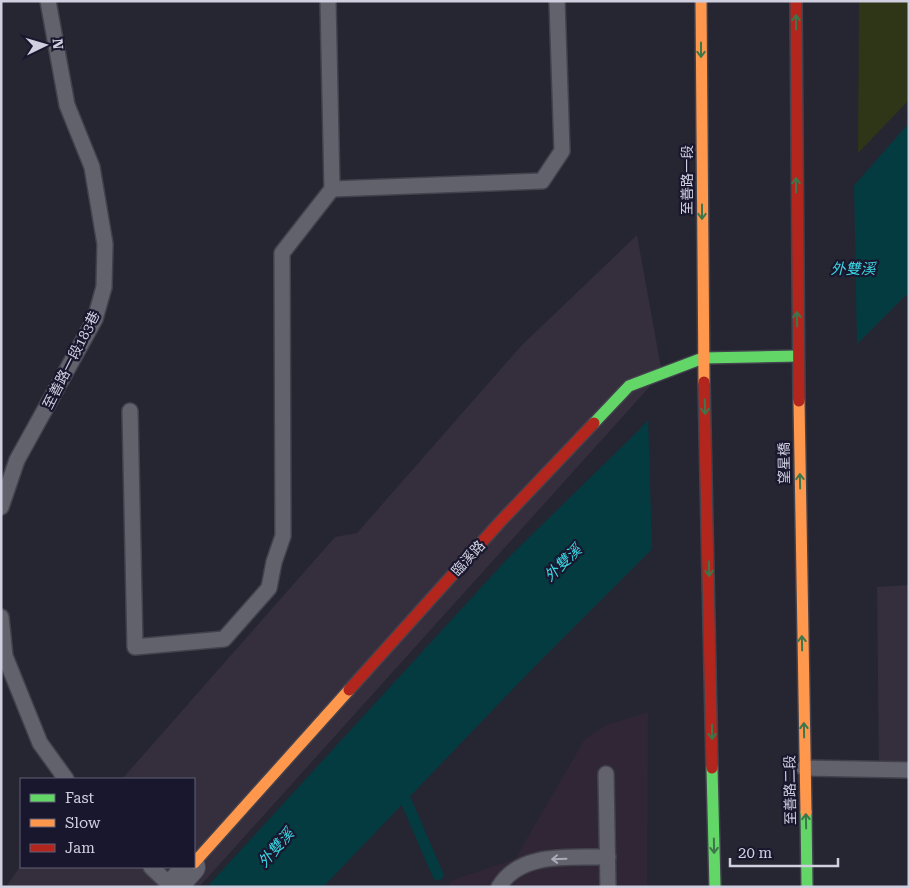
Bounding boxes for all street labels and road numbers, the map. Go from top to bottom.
street label: 至善路一段 [679,145,695,215]
street label: 至善路一段183巷 [39,308,103,412]
street label: 望星橋 [776,442,792,484]
street label: 臨溪路 [448,537,488,579]
street label: 至善路二段 [781,755,799,825]

